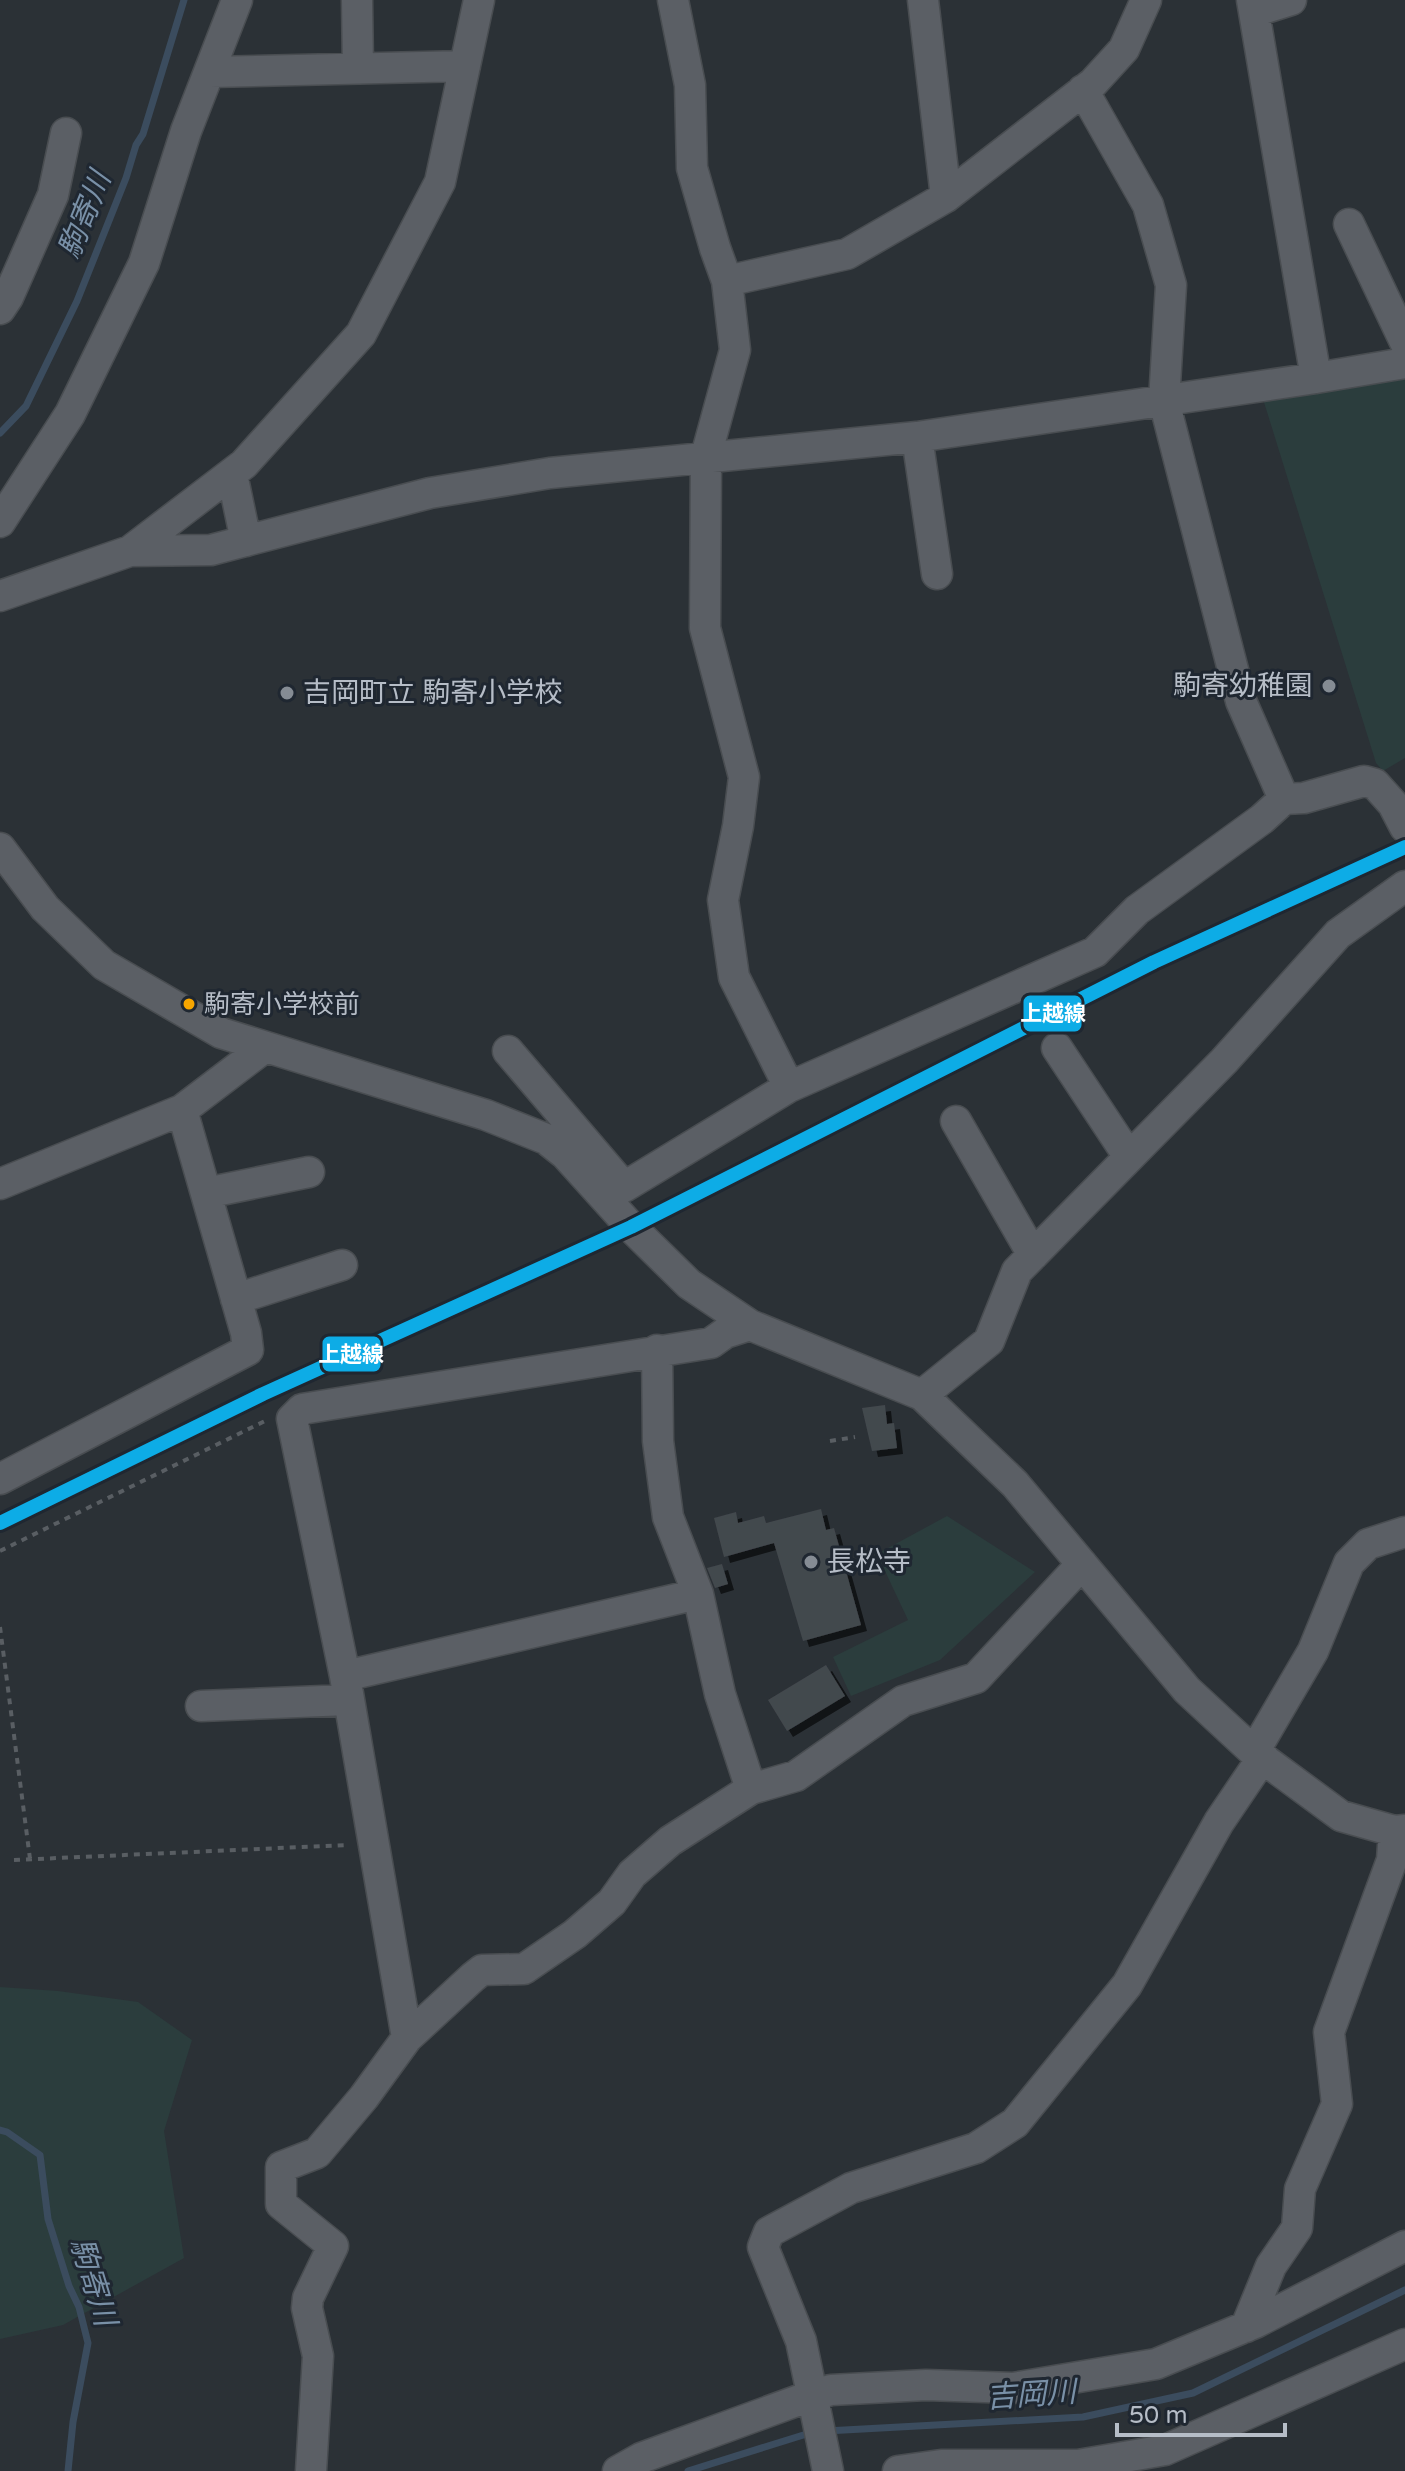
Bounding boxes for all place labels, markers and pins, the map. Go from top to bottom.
place label: 駒寄幼稚園 [1173,669,1313,703]
place label: 吉岡町立 駒寄小学校 [303,676,562,710]
marker: 駒寄幼稚園 [1320,677,1338,695]
marker: 吉岡町立 駒寄小学校 [278,684,296,702]
place label: 駒寄小学校前 [204,989,360,1020]
marker: 駒寄小学校前 [181,996,197,1012]
place label: 長松寺 [827,1545,911,1579]
marker: 長松寺 [802,1553,820,1571]

